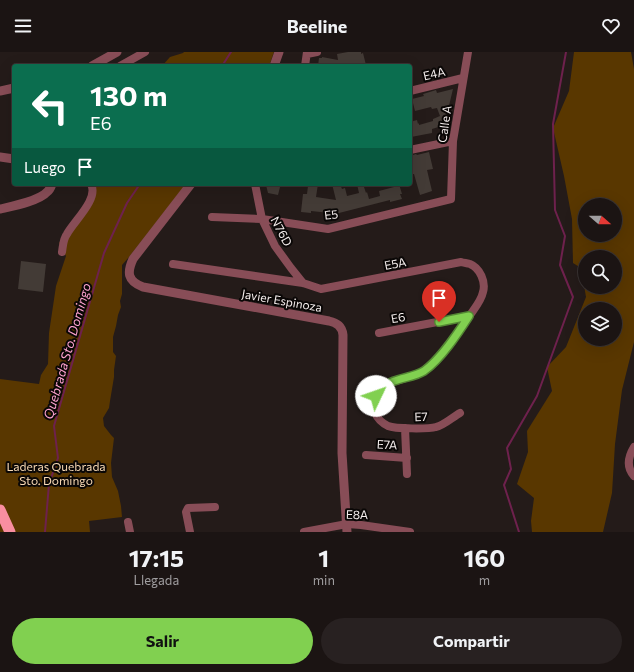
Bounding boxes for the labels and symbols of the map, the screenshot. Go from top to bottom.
street label: E4A [421,64,447,82]
street label: Calle A [434,104,454,144]
north arrow [578,198,622,242]
street label: E5 [323,206,339,222]
street label: N76D [268,214,296,248]
street label: E5A [383,254,407,272]
water label: Quebrada Sto. Domingo [40,281,94,421]
pin [422,281,456,322]
street label: Javier Espinoza [241,286,323,315]
street label: E6 [390,309,406,325]
position arrow [355,375,397,417]
street label: E7 [414,409,428,423]
street label: E7A [376,436,398,452]
park label: Laderas Quebrada Sto. Domingo [6,459,106,487]
street label: E8A [346,507,368,521]

